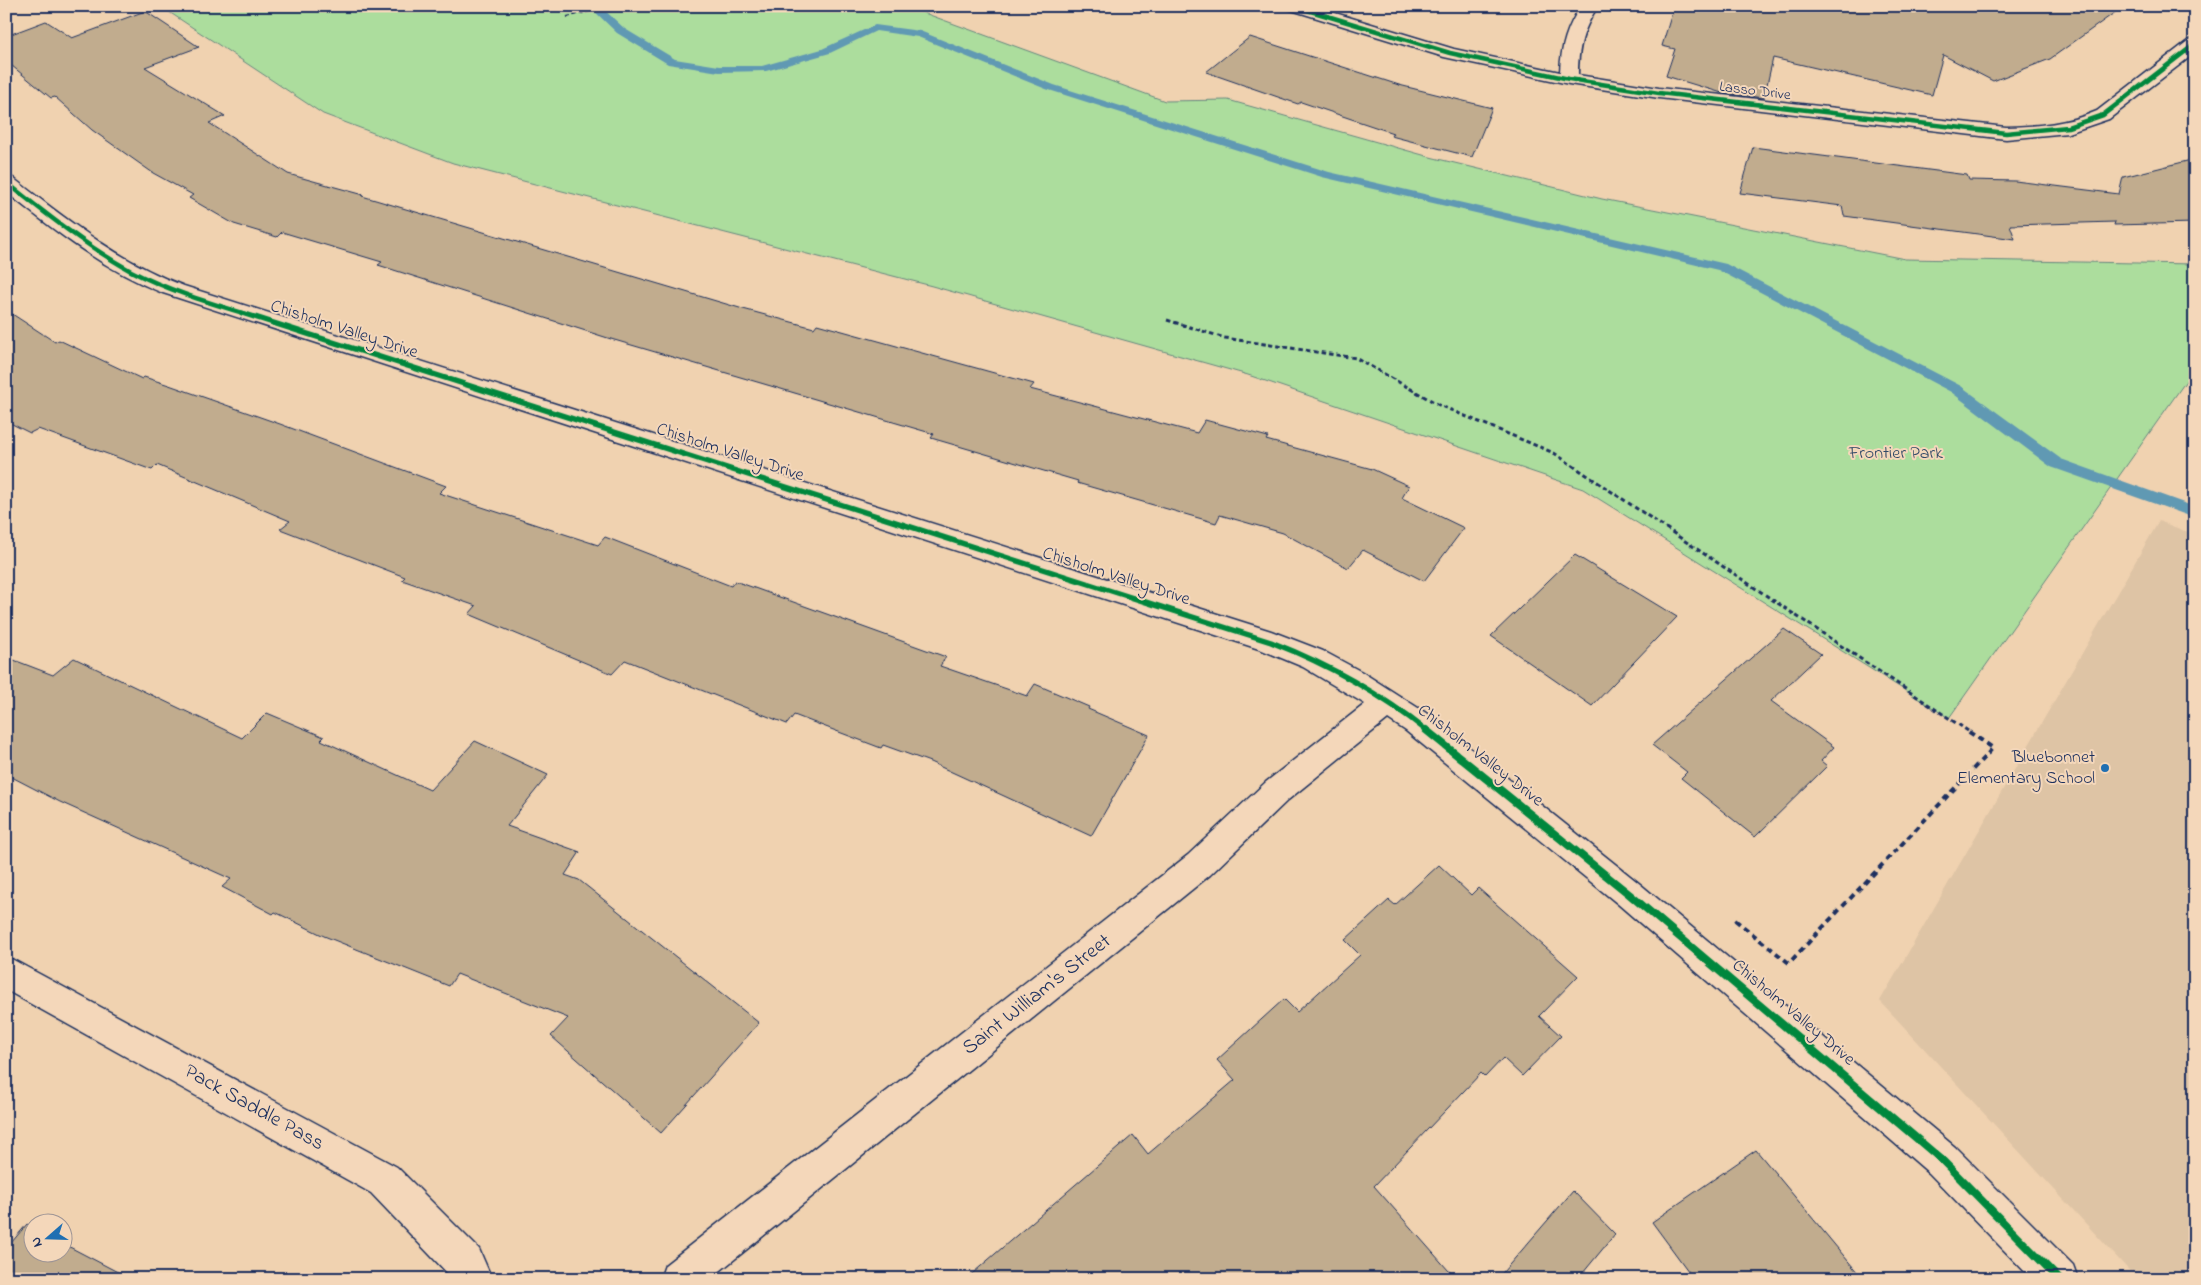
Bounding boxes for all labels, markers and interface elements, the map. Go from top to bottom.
street label: Lasso Drive [1718,76,1792,106]
street label: Chisholm Valley Drive [267,294,422,366]
street label: Chisholm Valley Drive [653,417,808,489]
park label: Frontier Park [1848,441,1943,467]
street label: Chisholm Valley Drive [1039,541,1194,613]
street label: Chisholm Valley Drive [1411,698,1549,814]
place label: Bluebonnet Elementary School [1957,745,2095,792]
marker: Bluebonnet Elementary School [2099,762,2111,774]
street label: Saint William's Street [956,927,1118,1063]
street label: Chisholm Valley Drive [1726,954,1861,1073]
street label: Pack Saddle Pass [178,1057,330,1159]
north arrow [22,1212,72,1262]
text: N [26,1234,49,1250]

